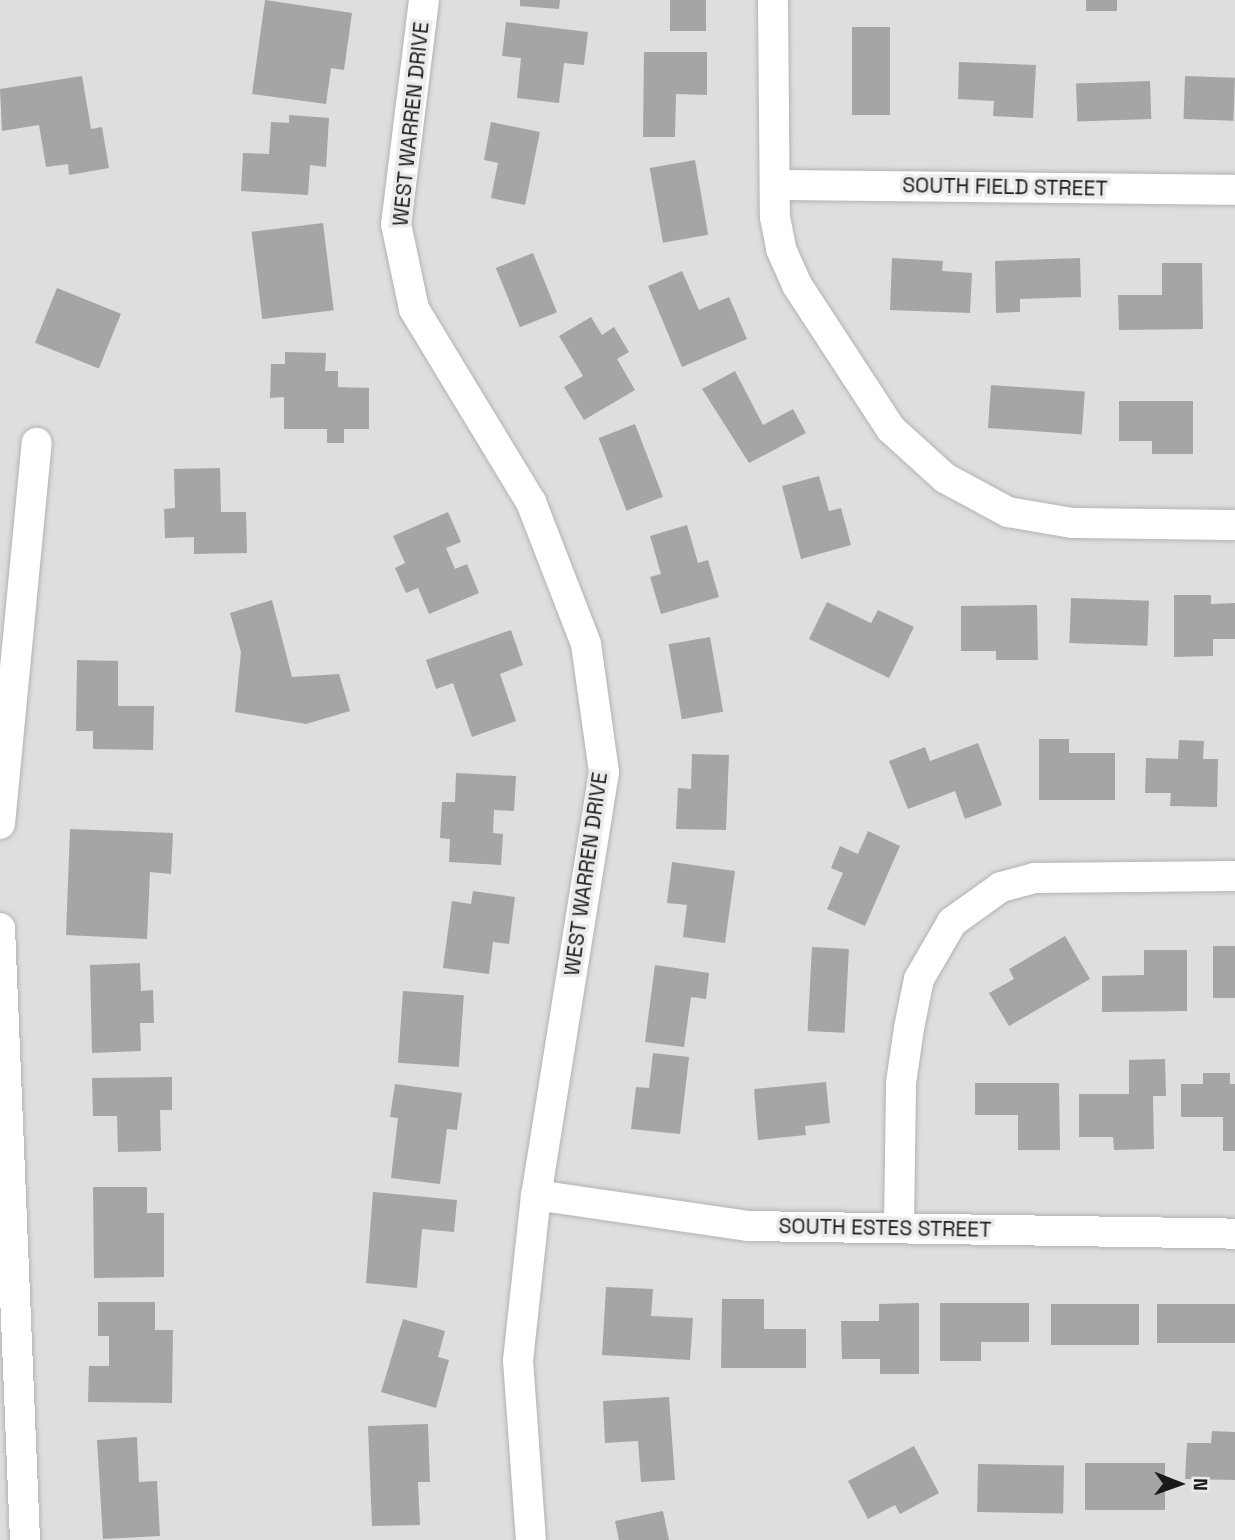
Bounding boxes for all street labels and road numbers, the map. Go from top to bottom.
street label: WEST WARREN DRIVE [388,20,434,228]
street label: SOUTH FIELD STREET [902,173,1108,201]
street label: WEST WARREN DRIVE [559,770,613,978]
street label: SOUTH ESTES STREET [778,1214,992,1242]

